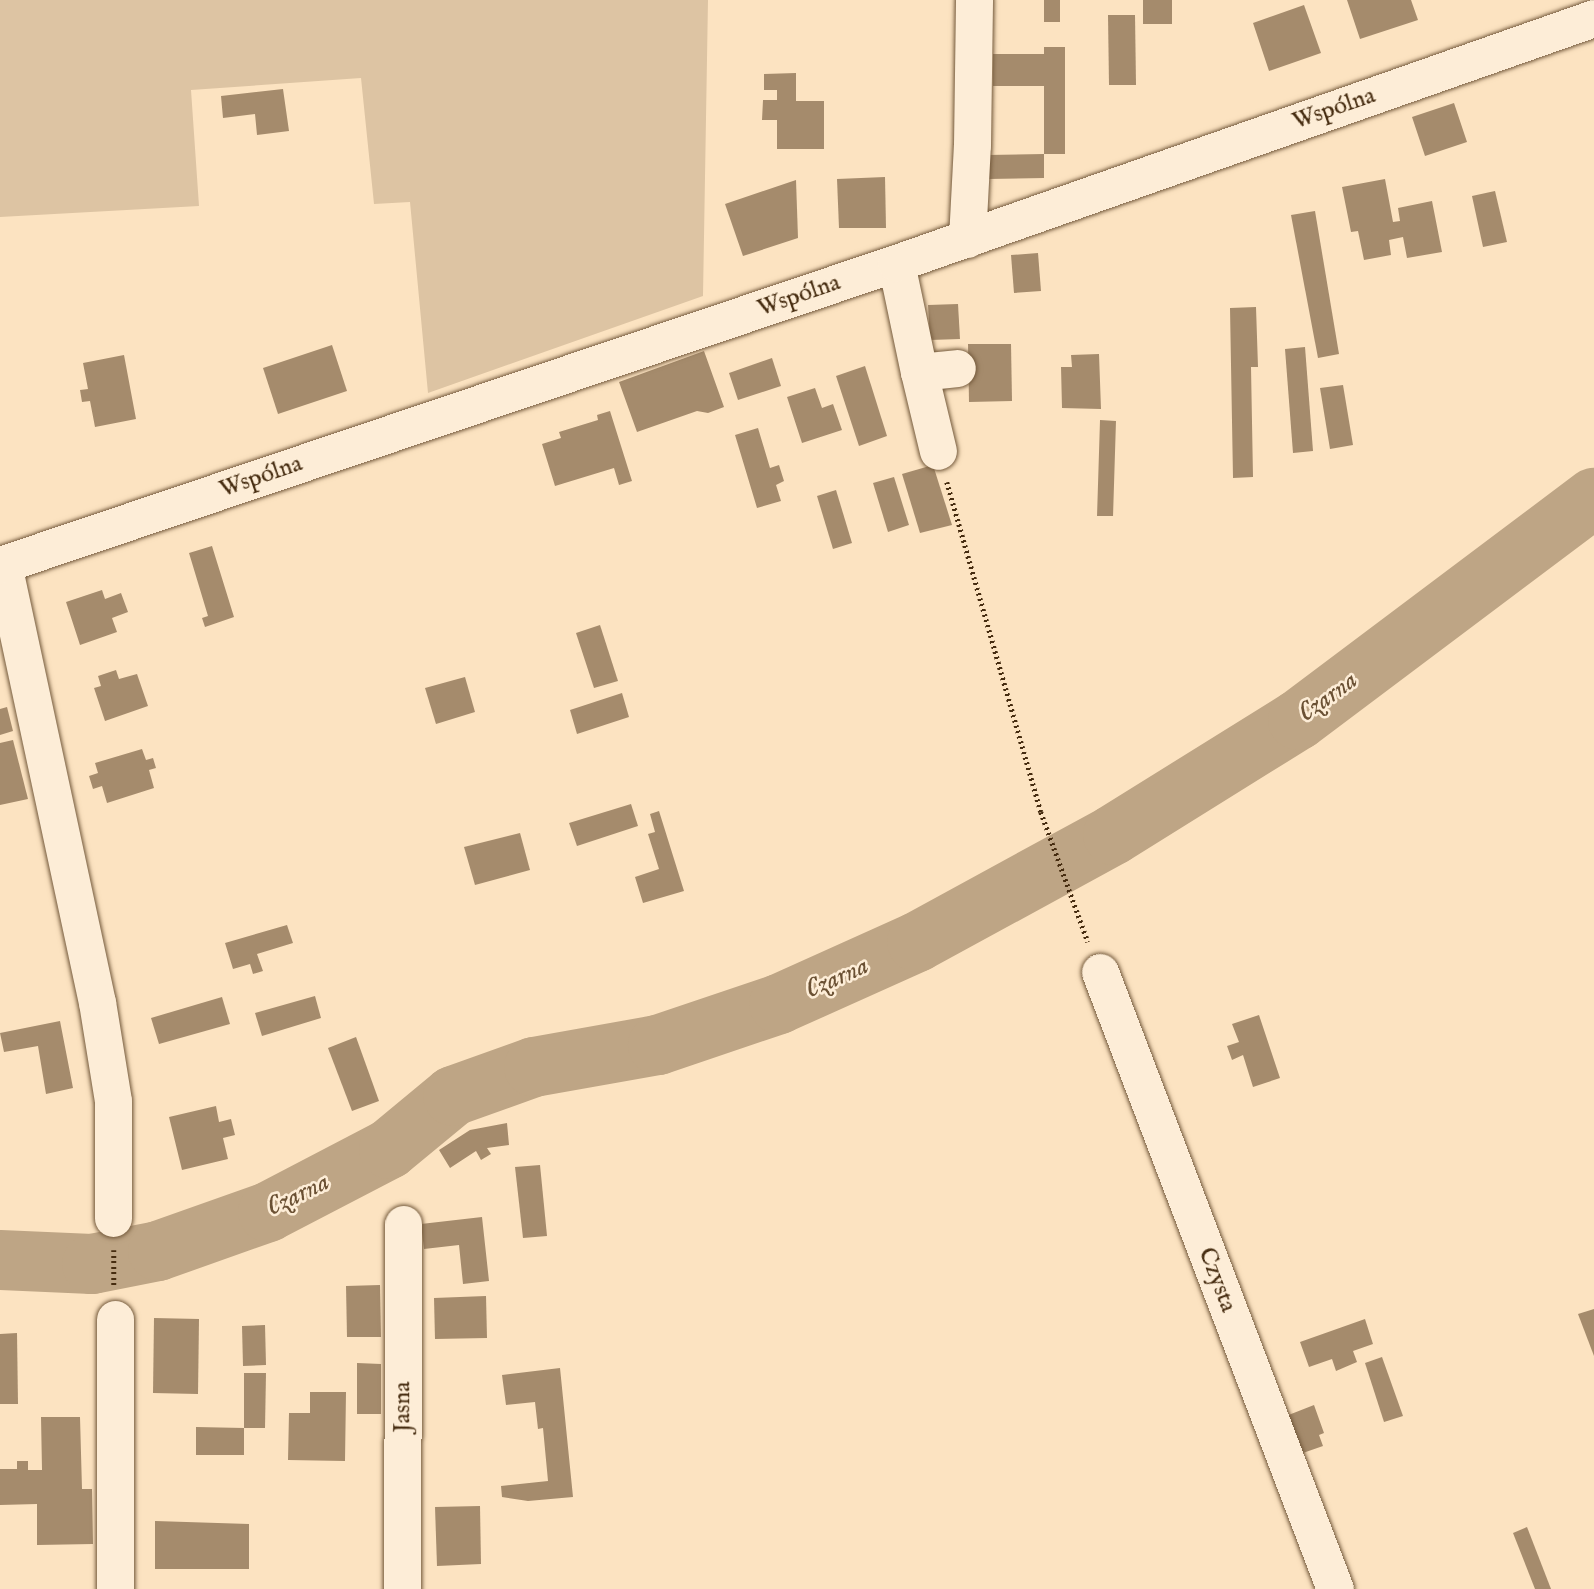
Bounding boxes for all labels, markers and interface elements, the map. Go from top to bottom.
street label: Wspólna [1289,81,1379,137]
street label: Wspólna [754,268,844,324]
street label: Wspólna [216,449,306,505]
water label: Czarna [1292,665,1364,729]
water label: Czarna [800,950,874,1006]
water label: Czarna [261,1166,335,1224]
street label: Czysta [1192,1244,1242,1316]
street label: Jasna [389,1381,417,1433]

